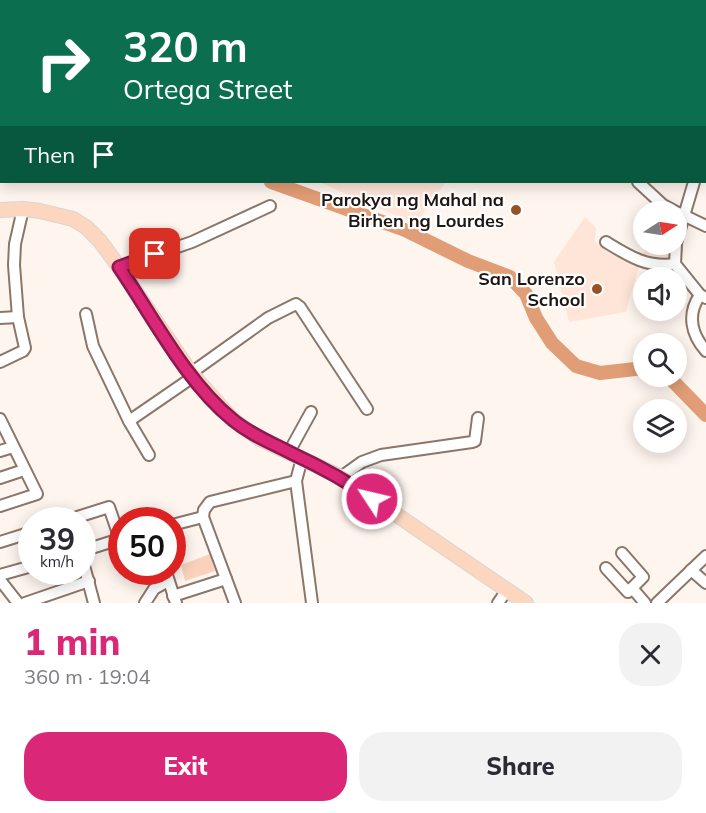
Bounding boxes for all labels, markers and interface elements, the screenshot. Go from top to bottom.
text: 320 m [123,20,248,73]
icon: right [24,24,102,102]
text: Ortega Street [123,72,293,106]
icon: arrive [87,138,120,171]
text: Then [24,141,75,169]
place label: Parokya ng Mahal na Birhen ng Lourdes [321,188,504,232]
north arrow [633,201,687,255]
map controls [633,201,687,453]
marker: Parokya ng Mahal na Birhen ng Lourdes [509,203,523,217]
pin [129,228,180,279]
icon: arrive [138,237,171,270]
place label: San Lorenzo School [478,267,585,311]
button: sound [633,267,687,321]
marker: San Lorenzo School [590,282,604,296]
button: search [633,333,687,387]
button: layers [633,399,687,453]
position arrow [340,467,404,531]
speed limit sign: 50 [108,507,186,585]
text: 39 [39,520,75,558]
text: km/h [40,552,74,571]
text: 1 min [24,619,120,664]
button: close [619,623,682,686]
text: 360 m · 19:04 [24,664,150,689]
button: Exit [24,732,347,801]
button: Share [359,732,682,801]

